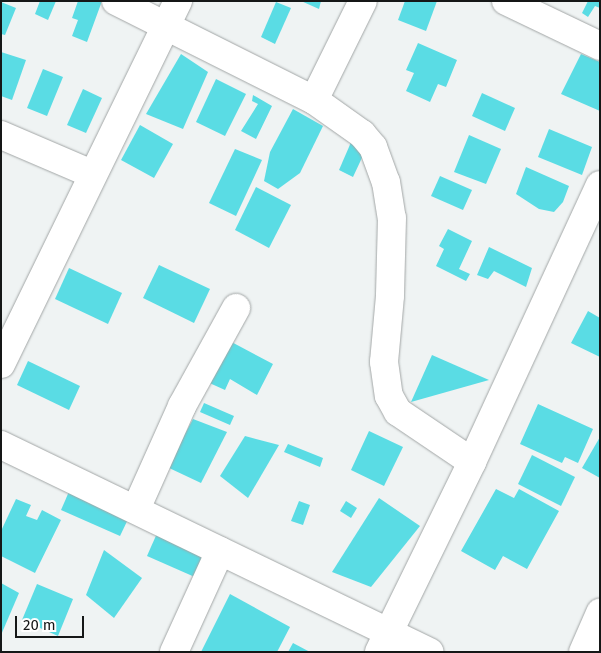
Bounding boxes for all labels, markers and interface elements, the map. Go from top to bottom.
scale bar [18,606,86,638]
text: 20 m [23,616,56,634]

